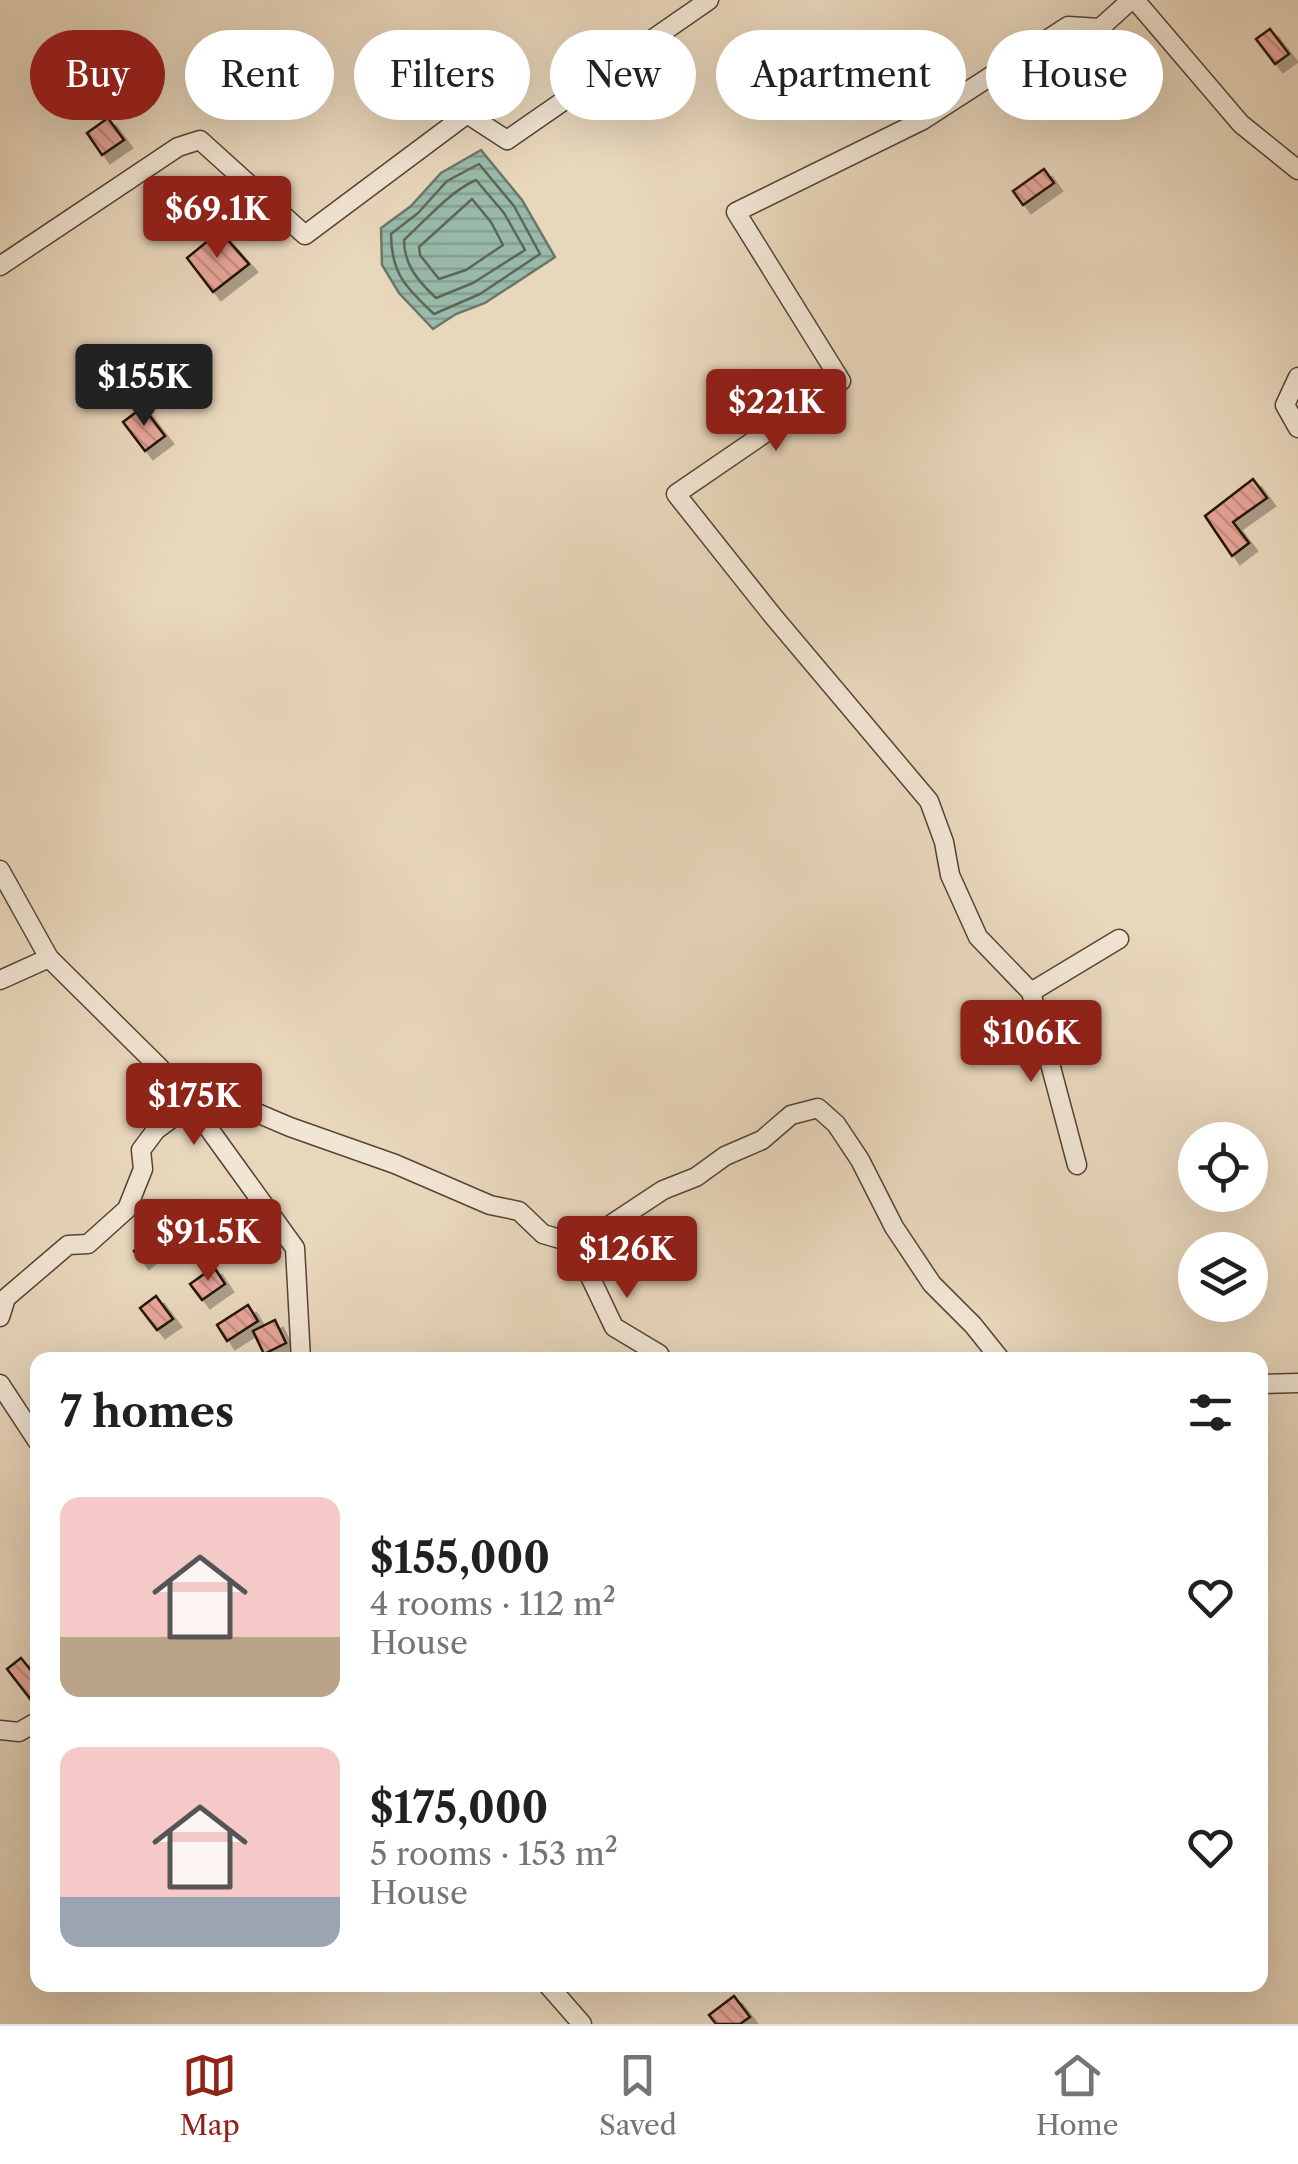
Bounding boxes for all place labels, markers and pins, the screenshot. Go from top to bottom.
pin: $69.1K [136,176,298,261]
pin: $155K [74,344,214,429]
pin: $221K [706,369,846,454]
pin: $106K [961,1000,1101,1085]
pin: $175K [124,1063,264,1148]
pin: $91.5K [127,1199,289,1284]
pin: $126K [557,1216,697,1301]

